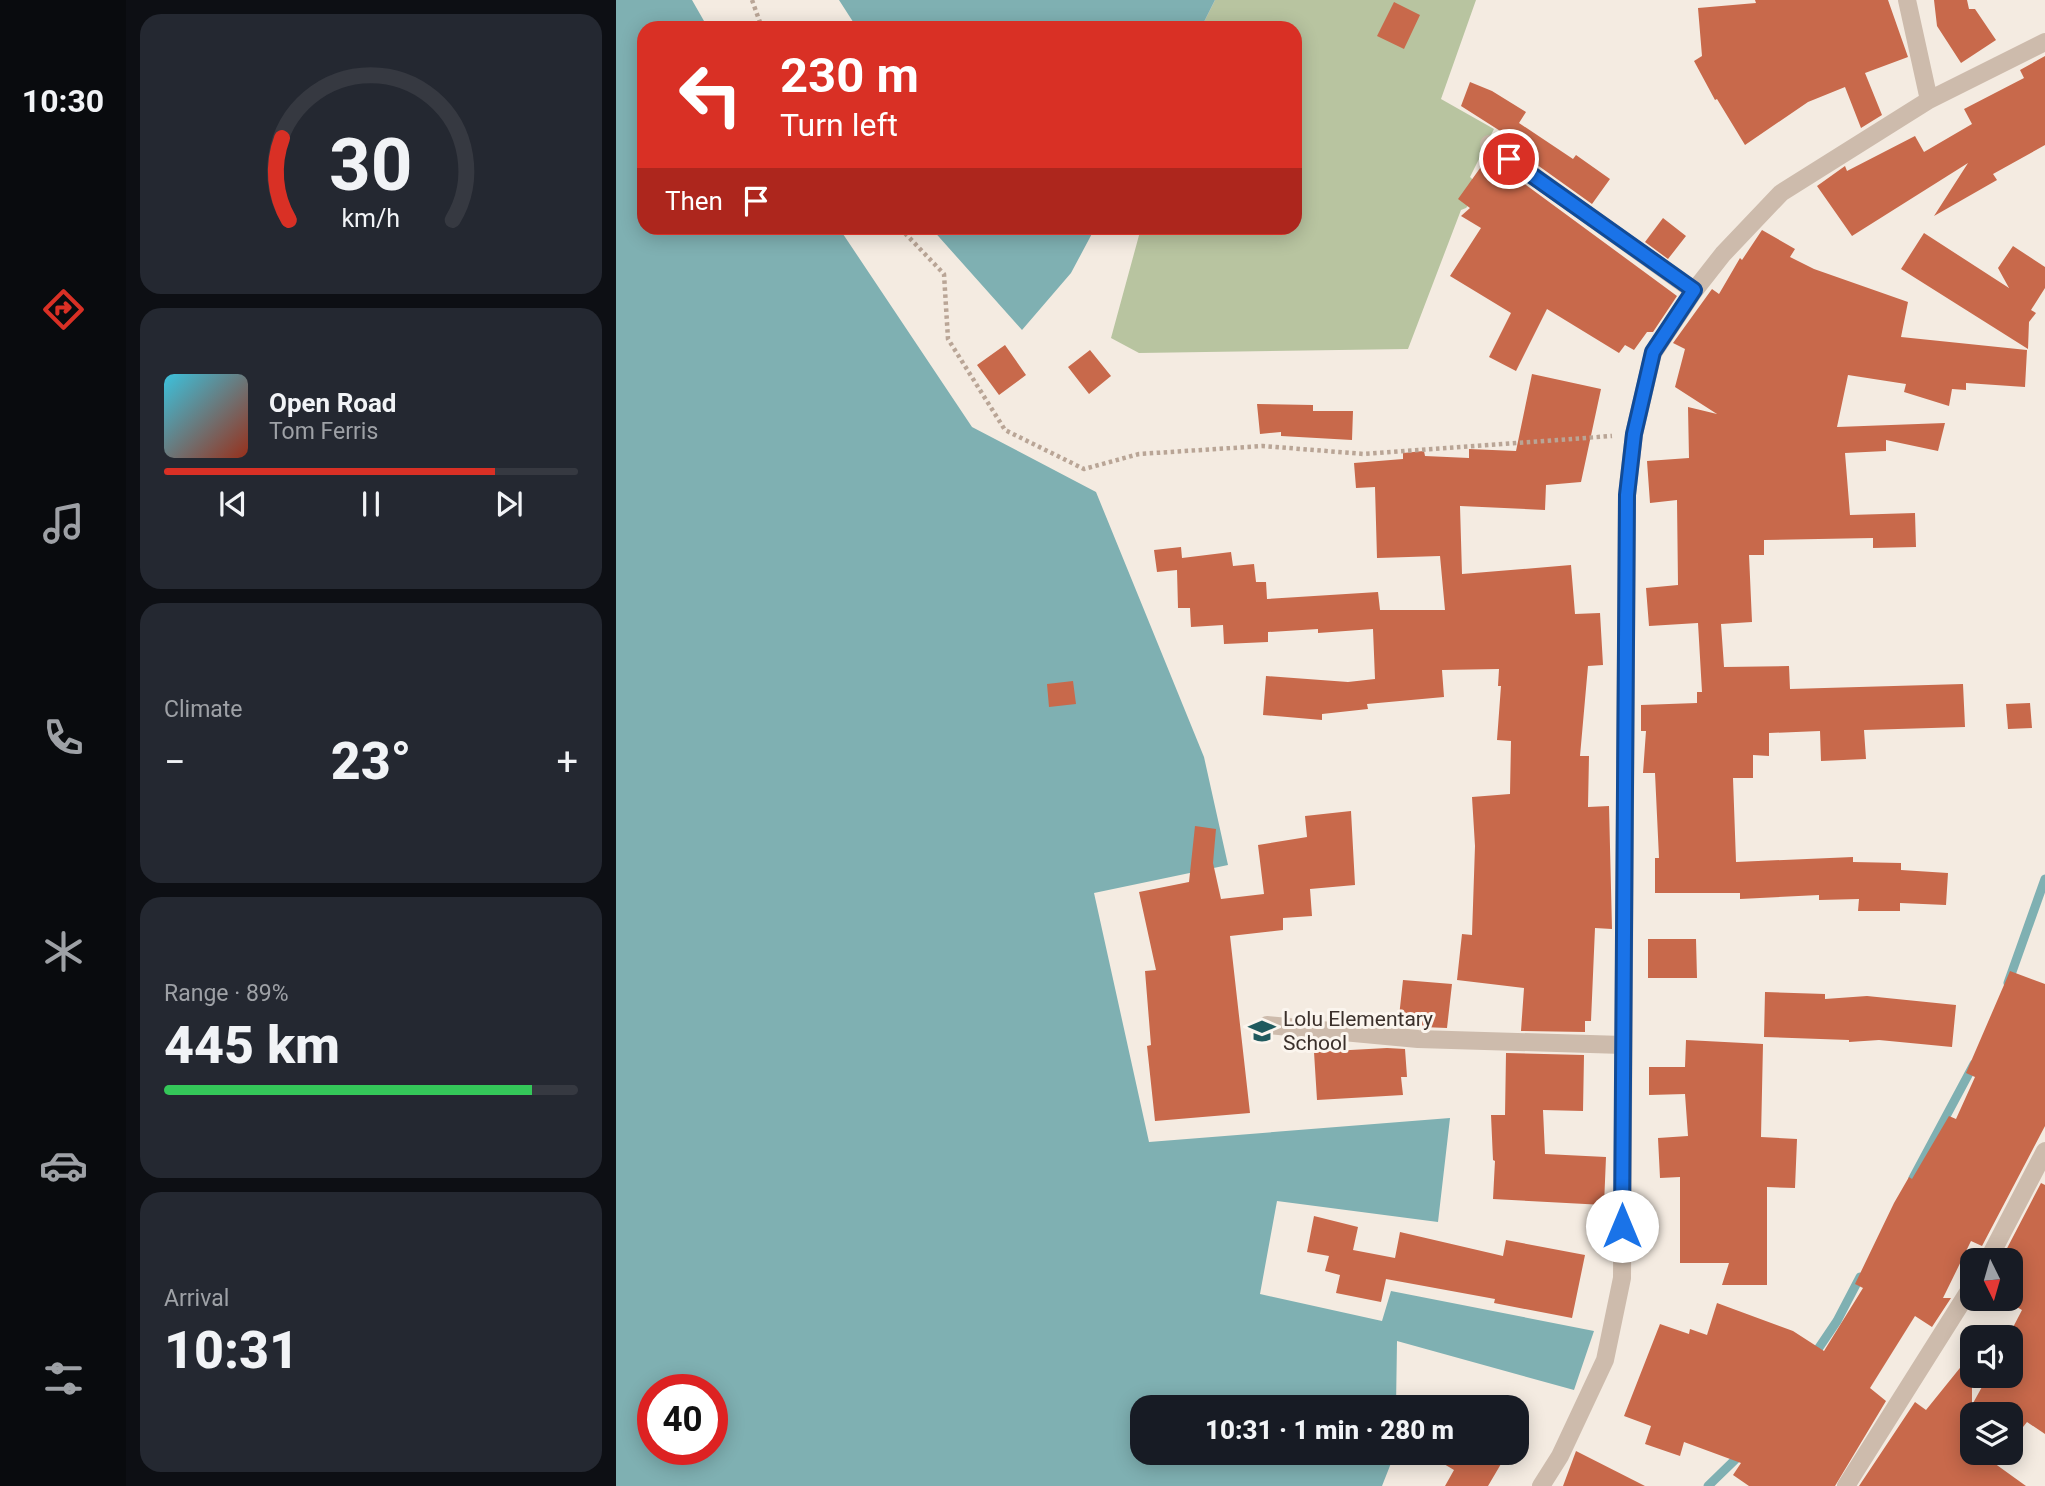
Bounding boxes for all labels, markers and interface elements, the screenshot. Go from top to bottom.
text: 230 m [780,47,919,104]
icon: left [665,49,756,140]
text: 10:30 [22,82,104,120]
text: Turn left [780,106,898,144]
text: 30 [329,123,413,209]
pin [1479,129,1539,189]
icon: arrive [1490,140,1528,178]
icon: arrive [737,182,775,220]
text: Then [665,186,723,216]
text: km/h [342,204,400,233]
icon: directions [39,285,88,334]
text: Open Road [269,388,397,418]
text: Tom Ferris [269,418,378,445]
icon: previous [214,485,252,523]
icon: pause [352,485,390,523]
icon: next [490,485,528,523]
icon: music [39,499,88,548]
text: Climate [164,696,243,723]
icon: phone [39,713,88,762]
text: 23° [331,731,411,792]
text: − [164,740,186,784]
text: + [556,740,578,784]
icon: climate [39,927,88,976]
text: Range · 89% [164,980,289,1007]
place label: Lolu Elementary School [1283,1007,1433,1055]
text: 445 km [164,1015,340,1076]
school or university icon: Lolu Elementary School [1247,1016,1277,1046]
icon: car [39,1141,88,1190]
position arrow [1585,1189,1659,1263]
north arrow [1960,1248,2023,1311]
map controls [1960,1248,2023,1465]
text: Arrival [164,1285,229,1312]
text: 10:31 [164,1320,299,1381]
button: sound [1960,1325,2023,1388]
icon: filters [39,1354,88,1403]
speed limit sign: 40 [637,1374,728,1465]
button: layers [1960,1402,2023,1465]
text: 10:31 · 1 min · 280 m [1205,1415,1454,1445]

